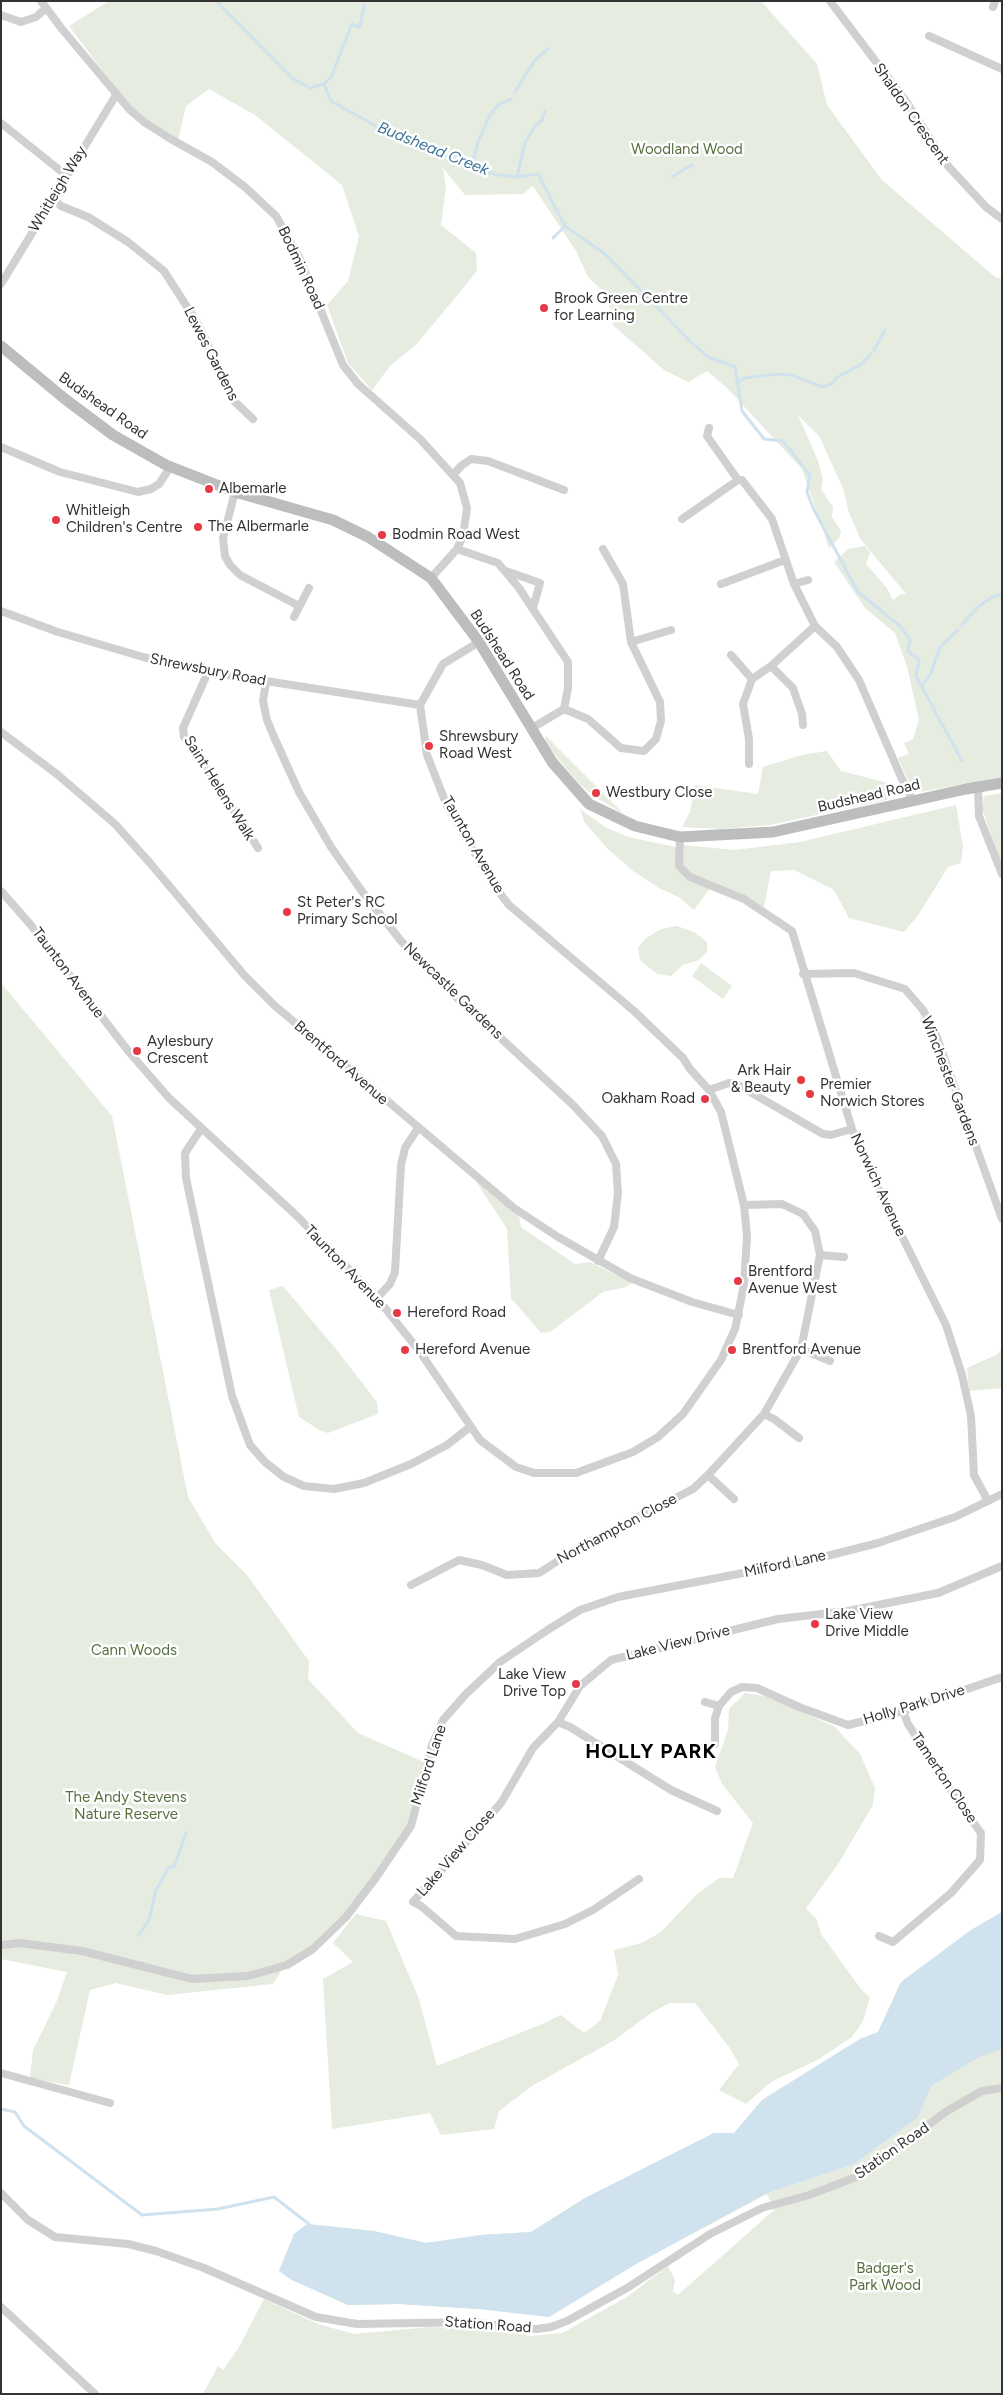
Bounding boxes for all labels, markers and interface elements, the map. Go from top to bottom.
street label: Shaldon Crescent [869,60,953,168]
water label: Budshead Creek [375,118,491,180]
park label: Woodland Wood [631,141,743,159]
street label: Whitleigh Way [25,143,91,235]
street label: Bodmin Road [274,224,328,312]
place label: Brook Green Centre for Learning [554,290,688,325]
marker: Brook Green Centre for Learning [538,302,550,314]
street label: Lewes Gardens [180,304,242,404]
street label: Budshead Road [55,369,151,443]
place label: Albemarle [219,480,286,498]
marker: Albemarle [203,483,215,495]
place label: Whitleigh Children's Centre [66,502,182,537]
marker: Whitleigh Children's Centre [50,514,62,526]
place label: The Albermarle [208,518,309,536]
marker: The Albermarle [192,521,204,533]
place label: Bodmin Road West [392,526,520,544]
marker: Bodmin Road West [376,529,388,541]
street label: Budshead Road [466,606,538,704]
street label: Shrewsbury Road [148,650,268,690]
place label: Shrewsbury Road West [439,728,519,763]
street label: Saint Helens Walk [180,732,258,844]
marker: Shrewsbury Road West [423,740,435,752]
street label: Budshead Road [816,775,922,817]
place label: Westbury Close [606,784,712,802]
marker: Westbury Close [590,787,602,799]
street label: Taunton Avenue [438,793,508,897]
place label: St Peter's RC Primary School [297,894,398,929]
marker: St Peter's RC Primary School [281,906,293,918]
street label: Taunton Avenue [28,924,108,1022]
street label: Newcastle Gardens [400,939,506,1043]
street label: Winchester Gardens [917,1014,983,1148]
street label: Brentford Avenue [290,1017,392,1109]
place label: Aylesbury Crescent [147,1033,213,1068]
marker: Aylesbury Crescent [131,1045,143,1057]
place label: Ark Hair & Beauty [731,1062,791,1097]
marker: Ark Hair & Beauty [795,1074,807,1086]
place label: Premier Norwich Stores [820,1076,925,1111]
marker: Premier Norwich Stores [804,1088,816,1100]
place label: Oakham Road [601,1090,695,1108]
marker: Oakham Road [699,1093,711,1105]
street label: Norwich Avenue [846,1131,910,1239]
street label: Taunton Avenue [301,1222,389,1312]
place label: Brentford Avenue West [748,1263,837,1298]
marker: Brentford Avenue West [732,1275,744,1287]
place label: Hereford Road [407,1304,506,1322]
marker: Hereford Road [391,1307,403,1319]
place label: Hereford Avenue [415,1341,530,1359]
place label: Brentford Avenue [742,1341,861,1359]
marker: Hereford Avenue [399,1344,411,1356]
marker: Brentford Avenue [726,1344,738,1356]
street label: Northampton Close [554,1490,680,1568]
street label: Milford Lane [742,1547,828,1581]
place label: Lake View Drive Middle [825,1606,909,1641]
marker: Lake View Drive Middle [809,1618,821,1630]
street label: Lake View Drive [624,1621,732,1665]
park label: Cann Woods [91,1642,177,1660]
place label: Lake View Drive Top [498,1666,566,1701]
marker: Lake View Drive Top [570,1678,582,1690]
street label: Holly Park Drive [861,1681,967,1729]
street label: Milford Lane [408,1723,450,1807]
street label: Tamerton Close [907,1729,981,1827]
district label: HOLLY PARK [584,1740,718,1764]
park label: The Andy Stevens Nature Reserve [65,1789,187,1824]
street label: Lake View Close [413,1806,499,1900]
street label: Station Road [851,2119,933,2183]
park label: Badger's Park Wood [849,2260,921,2295]
street label: Station Road [444,2313,532,2337]

